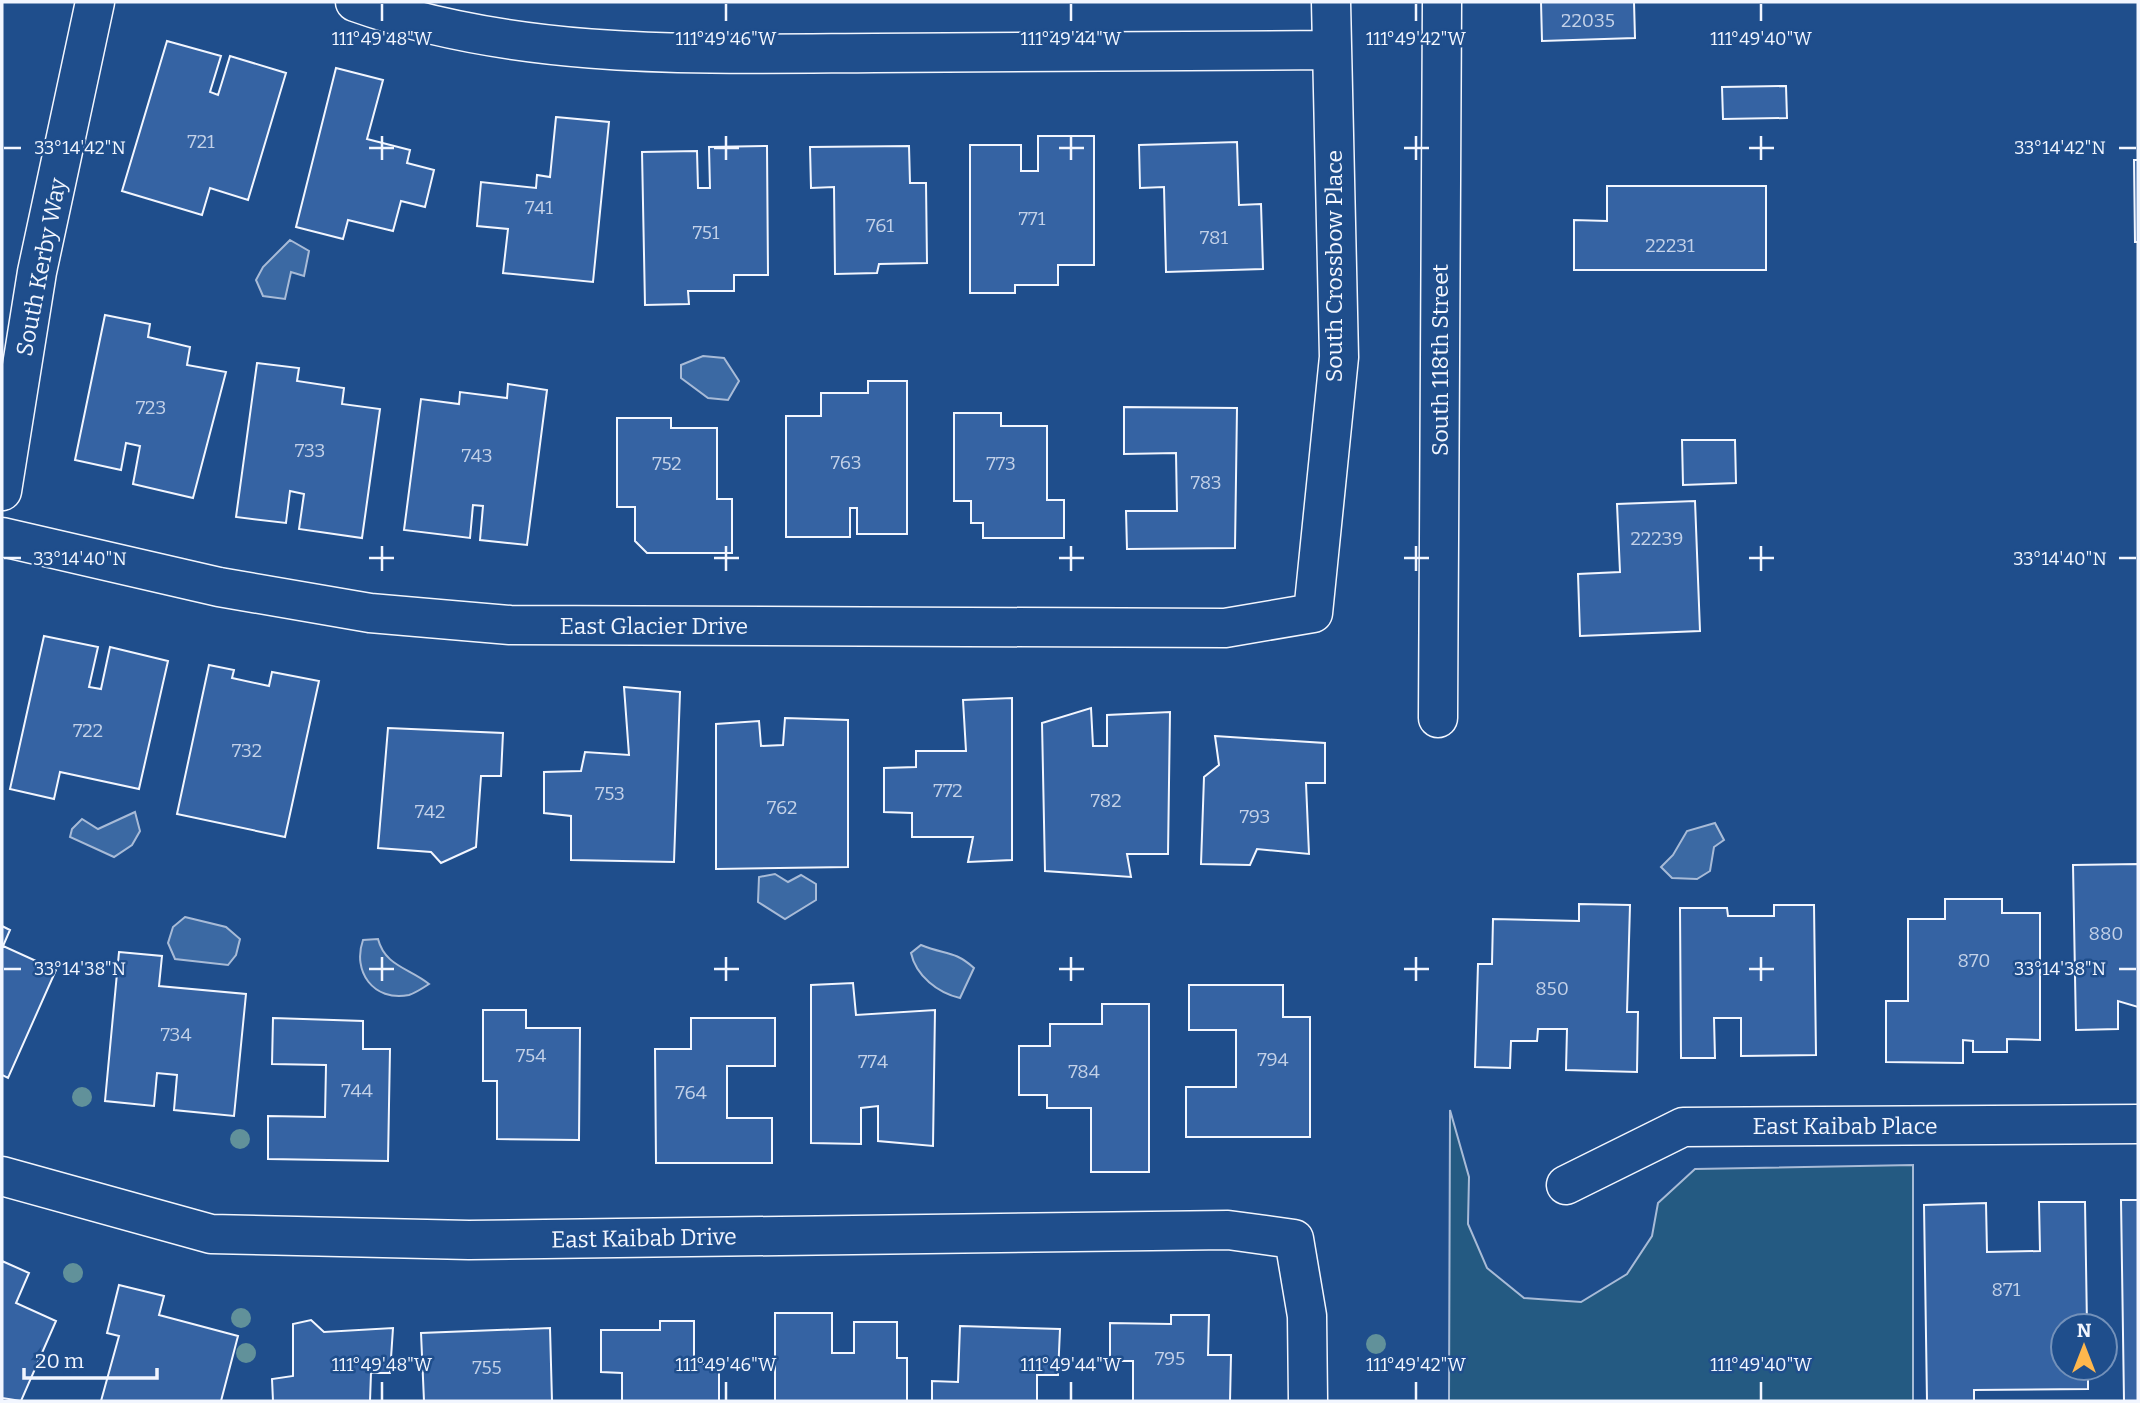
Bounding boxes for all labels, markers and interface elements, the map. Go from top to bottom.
house number: 22035 [1561,9,1615,32]
text: 111°49'48"W [332,28,433,50]
text: 111°49'46"W [676,28,777,50]
text: 111°49'44"W [1021,28,1122,50]
text: 111°49'42"W [1366,28,1467,50]
text: 111°49'40"W [1710,28,1812,50]
house number: 721 [187,130,215,153]
text: 33°14'42"N [34,137,126,159]
text: 33°14'42"N [2014,137,2106,159]
street label: South Crossbow Place [1320,150,1348,382]
street label: South Kerby Way [10,175,72,358]
house number: 741 [525,196,553,219]
house number: 771 [1019,207,1046,230]
house number: 761 [866,214,894,237]
house number: 751 [693,221,720,244]
house number: 781 [1200,226,1228,249]
house number: 22231 [1645,234,1695,257]
street label: South 118th Street [1426,264,1454,456]
house number: 723 [136,396,166,419]
house number: 733 [295,439,325,462]
house number: 743 [461,444,493,467]
house number: 763 [830,451,862,474]
house number: 752 [652,452,682,475]
house number: 773 [986,452,1016,475]
house number: 783 [1190,471,1222,494]
house number: 22239 [1631,527,1683,550]
text: 33°14'40"N [33,548,127,570]
text: 33°14'40"N [2013,548,2107,570]
street label: East Glacier Drive [560,612,748,640]
house number: 722 [73,719,103,742]
house number: 732 [232,739,262,762]
house number: 772 [933,779,963,802]
house number: 753 [595,782,625,805]
house number: 782 [1091,789,1121,812]
house number: 762 [767,796,797,819]
house number: 742 [415,800,445,823]
house number: 793 [1240,805,1270,828]
house number: 880 [2088,922,2124,945]
house number: 870 [1958,949,1990,972]
text: 33°14'38"N [34,958,126,980]
text: 33°14'38"N [2014,958,2106,980]
house number: 850 [1535,977,1569,1000]
house number: 734 [160,1023,192,1046]
house number: 754 [516,1044,546,1067]
house number: 794 [1257,1048,1289,1071]
house number: 774 [858,1050,888,1073]
house number: 784 [1068,1060,1100,1083]
house number: 744 [341,1079,373,1102]
house number: 764 [675,1081,707,1104]
street label: East Kaibab Place [1752,1112,1938,1140]
street label: East Kaibab Drive [551,1222,737,1254]
house number: 871 [1992,1278,2021,1301]
north arrow [2049,1312,2119,1382]
text: N [2077,1319,2092,1342]
scale bar [24,1336,158,1380]
house number: 795 [1155,1347,1185,1370]
text: 20 m [35,1348,84,1374]
text: 111°49'48"W [332,1354,433,1376]
text: 111°49'46"W [676,1354,777,1376]
text: 111°49'44"W [1021,1354,1122,1376]
text: 111°49'42"W [1366,1354,1467,1376]
text: 111°49'40"W [1710,1354,1812,1376]
house number: 755 [472,1356,502,1379]

